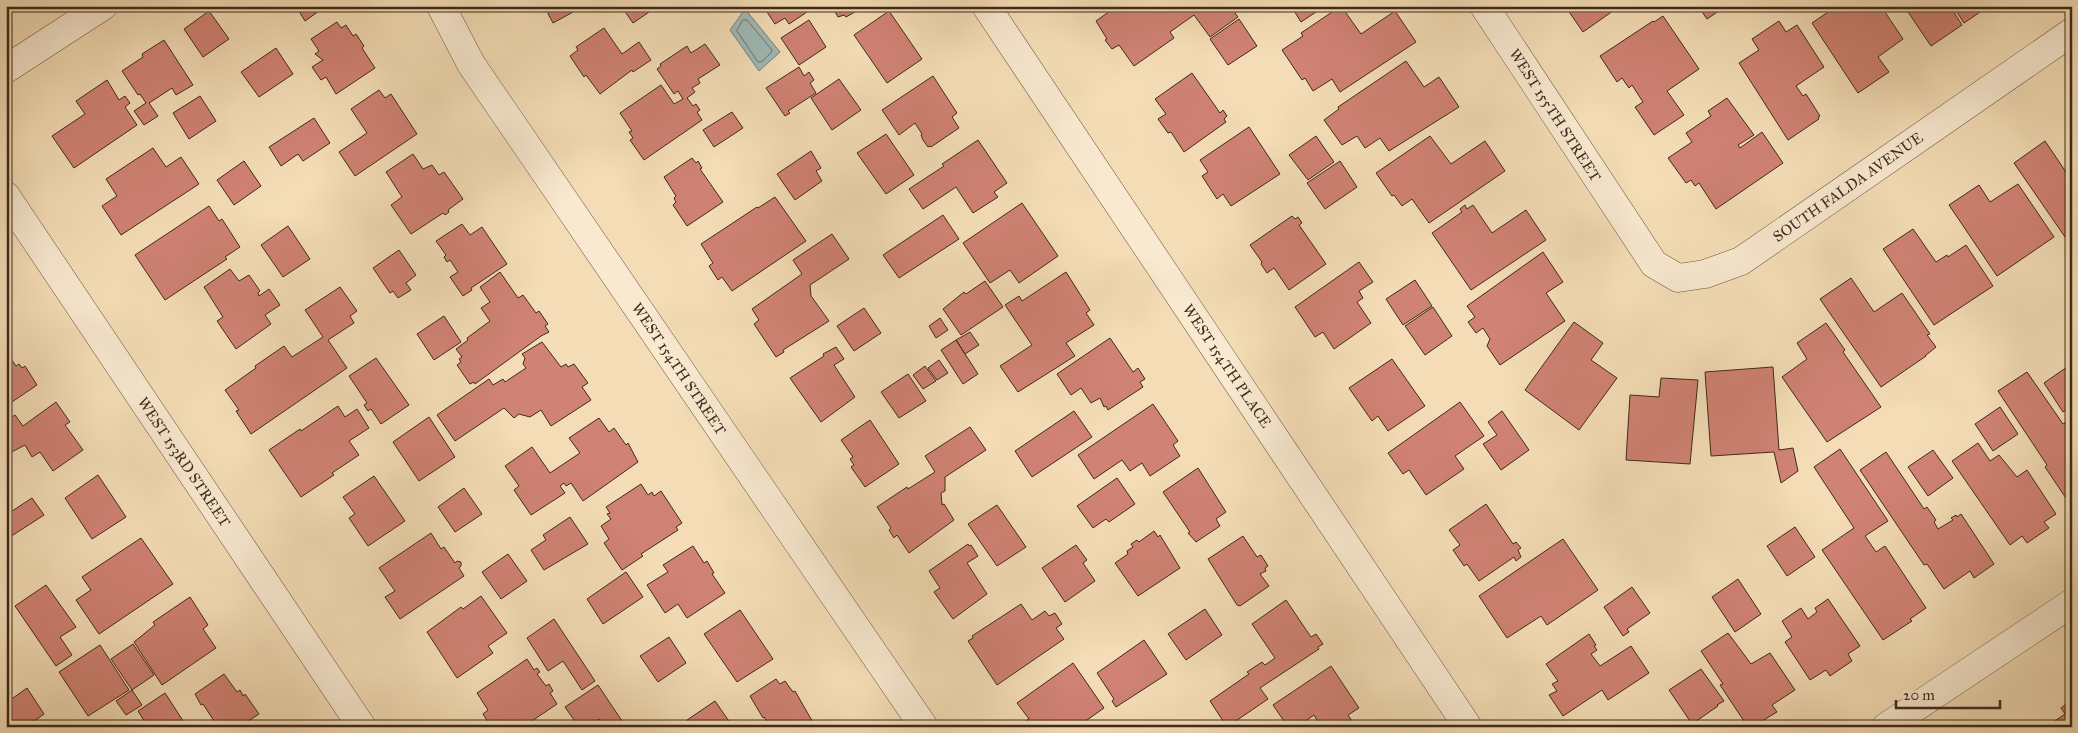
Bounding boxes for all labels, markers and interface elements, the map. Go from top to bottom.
street label: WEST 155TH STREET [1505,45,1605,185]
street label: SOUTH FALDA AVENUE [1770,128,1927,246]
street label: WEST 154TH STREET [628,299,730,439]
street label: WEST 154TH PLACE [1179,301,1275,431]
street label: WEST 153RD STREET [134,394,234,530]
scale bar [1896,678,1999,710]
text: 20 m [1903,686,1935,704]

